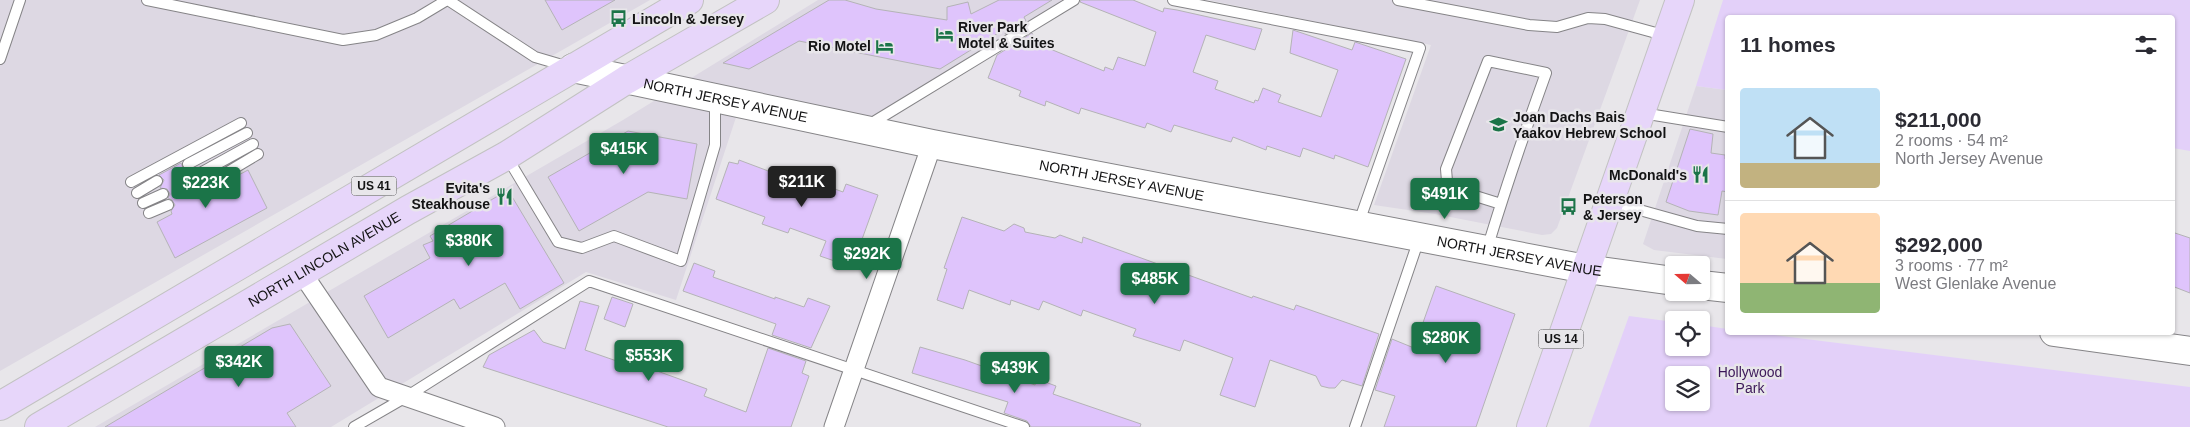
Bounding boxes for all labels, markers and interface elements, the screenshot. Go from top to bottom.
bus stop icon: Lincoln & Jersey [608,9,628,29]
place label: Lincoln & Jersey [632,11,744,27]
place label: River Park Motel & Suites [958,19,1055,51]
hotel icon: River Park Motel & Suites [934,25,954,45]
icon: filters [2132,31,2160,59]
text: 11 homes [1740,33,1836,56]
hotel icon: Rio Motel [875,36,895,56]
place label: Rio Motel [808,38,871,54]
street label: NORTH JERSEY AVENUE [642,75,809,125]
icon: home [1780,108,1840,168]
text: $211,000 [1895,108,1981,131]
place label: Joan Dachs Bais Yaakov Hebrew School [1513,109,1666,141]
school or university icon: Joan Dachs Bais Yaakov Hebrew School [1489,115,1509,135]
pin: $415K [589,132,659,175]
text: 2 rooms · 54 m² [1895,132,2008,149]
text: $415K [600,140,648,157]
text: North Jersey Avenue [1895,150,2043,167]
street label: NORTH JERSEY AVENUE [1038,157,1205,204]
restaurant icon: McDonald's [1691,165,1711,185]
pin: $223K [171,166,241,209]
pin: $211K [767,166,837,208]
place label: McDonald's [1609,167,1687,183]
text: $211K [779,173,825,190]
text: $223K [182,174,230,191]
road number: US 41 [352,177,396,196]
pin: $491K [1410,178,1480,220]
place label: Evita's Steakhouse [411,180,490,212]
text: $491K [1421,185,1469,202]
restaurant icon: Evita's Steakhouse [494,186,514,206]
place label: Peterson & Jersey [1583,191,1643,223]
bus stop icon: Peterson & Jersey [1559,197,1579,217]
street label: NORTH LINCOLN AVENUE [245,208,403,310]
pin: $380K [434,224,504,267]
text: $380K [445,232,493,249]
street label: NORTH JERSEY AVENUE [1436,233,1603,279]
icon: home [1780,233,1840,293]
text: $292,000 [1895,233,1983,256]
pin: $292K [832,238,902,280]
text: $292K [843,245,891,262]
north arrow [1665,256,1710,301]
map controls [1665,256,1710,411]
text: 3 rooms · 77 m² [1895,257,2008,274]
pin: $485K [1120,262,1190,305]
text: $485K [1131,270,1179,287]
text: West Glenlake Avenue [1895,275,2056,292]
button: locate [1665,311,1710,356]
pin: $280K [1411,322,1481,364]
text: $280K [1422,329,1470,346]
road number: US 14 [1538,329,1584,348]
pin: $553K [614,340,684,382]
pin: $342K [204,346,274,388]
text: $553K [625,347,673,364]
pin: $439K [980,352,1050,394]
text: $342K [215,353,263,370]
text: $439K [991,359,1039,376]
park label: Hollywood Park [1718,364,1782,396]
button: layers [1665,366,1710,411]

